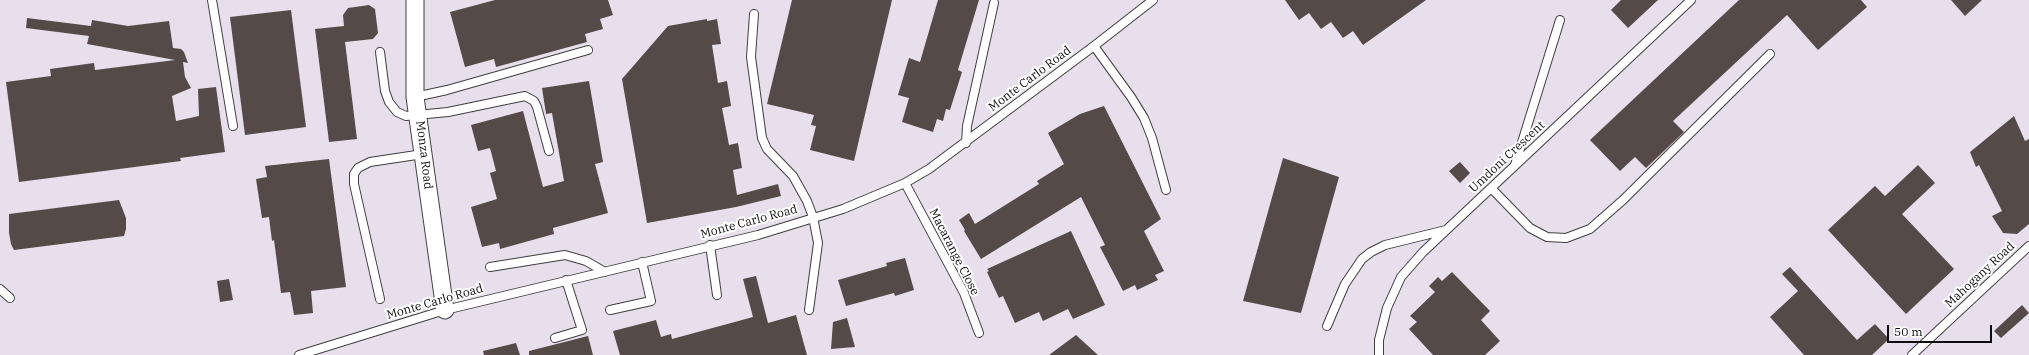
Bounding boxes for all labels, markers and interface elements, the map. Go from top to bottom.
street label: Monte Carlo Road [986,43,1074,115]
street label: Umdoni Crescent [1466,118,1548,196]
street label: Monza Road [413,120,435,190]
street label: Monte Carlo Road [699,202,799,242]
street label: Macarange Close [926,206,982,298]
street label: Mahogany Road [1942,239,2018,311]
street label: Monte Carlo Road [385,281,485,323]
scale bar [1889,317,1994,343]
text: 50 m [1894,324,1923,339]

